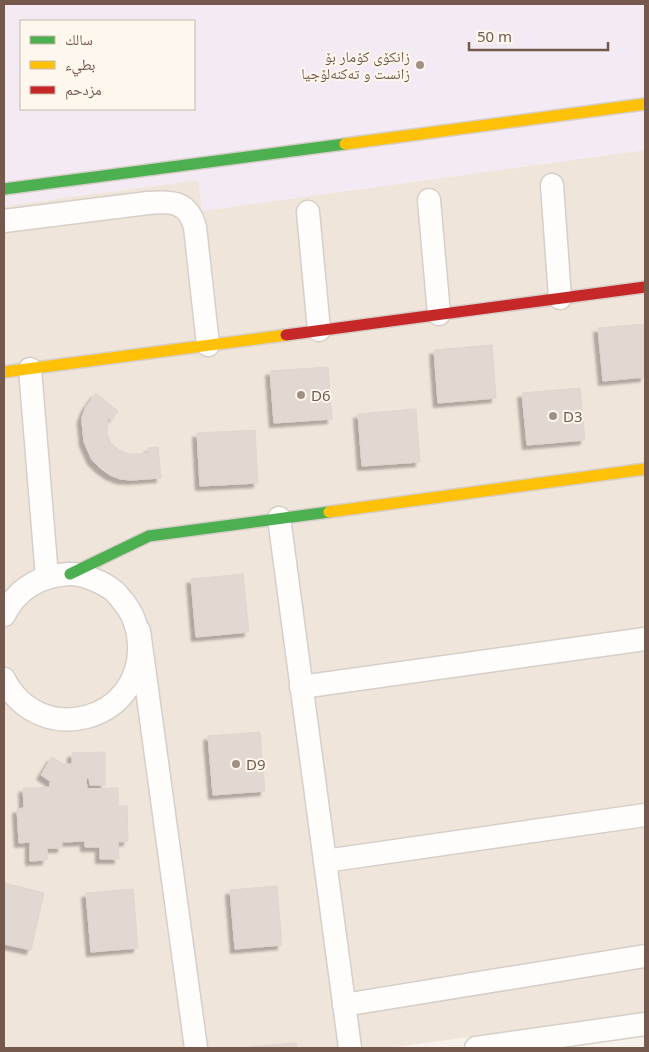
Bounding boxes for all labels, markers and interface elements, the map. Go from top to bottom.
legend [20,20,195,110]
scale bar [469,20,608,52]
text: 50 m [477,26,512,46]
text: سالك [65,29,93,49]
place label: زانکۆی کۆمار بۆ زانست و تەکنەلۆجیا [301,46,410,83]
text: بطيء [65,54,95,77]
marker: زانکۆی کۆمار بۆ زانست و تەکنەلۆجیا [414,59,426,71]
text: مزدحم [65,79,102,100]
place label: D6 [311,385,331,405]
marker: D6 [295,389,307,401]
place label: D3 [563,406,583,426]
marker: D3 [547,410,559,422]
place label: D9 [246,754,266,774]
marker: D9 [230,758,242,770]

